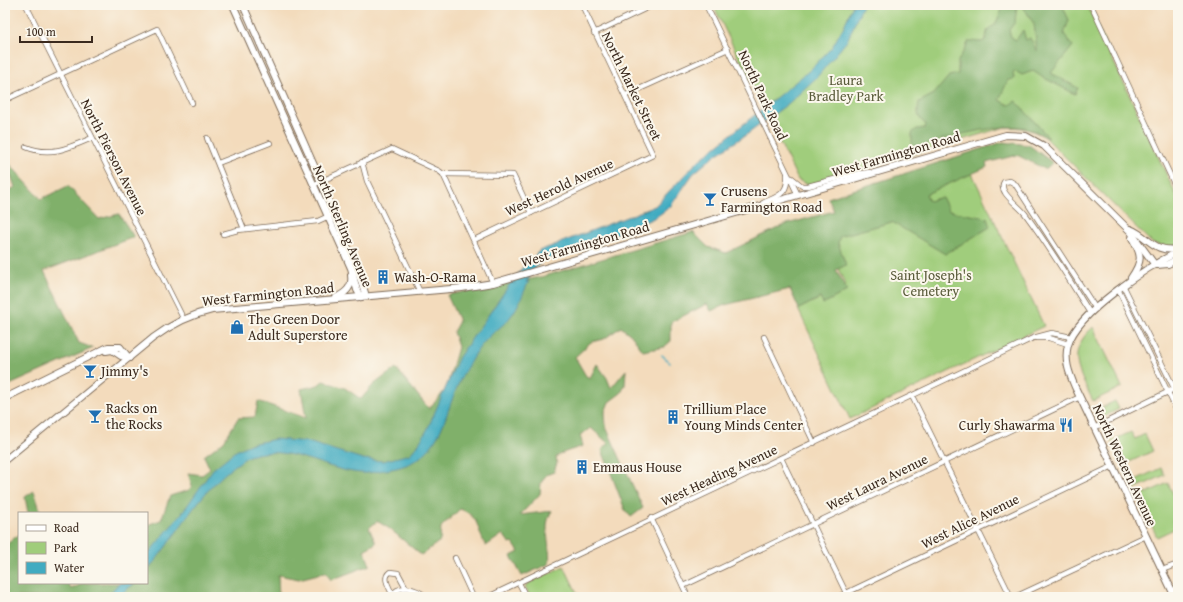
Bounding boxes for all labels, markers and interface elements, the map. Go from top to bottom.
scale bar [20,18,92,44]
text: 100 m [26,23,56,40]
street label: North Market Street [597,28,667,144]
street label: North Park Road [733,47,793,144]
park label: Laura Bradley Park [808,70,885,106]
street label: North Pierson Avenue [76,95,152,219]
street label: West Farmington Road [829,126,963,182]
street label: West Herold Avenue [501,153,617,221]
street label: North Sterling Avenue [308,162,378,291]
place label: Crusens Farmington Road [721,181,823,217]
bar icon: Crusens Farmington Road [702,191,718,207]
street label: West Farmington Road [518,216,652,272]
park label: Saint Joseph's Cemetery [890,265,972,301]
place label: Wash-O-Rama [394,267,477,287]
building icon: Wash-O-Rama [375,269,391,285]
street label: West Farmington Road [201,277,336,311]
place label: The Green Door Adult Superstore [248,309,348,345]
shop icon: The Green Door Adult Superstore [229,319,245,335]
place label: Jimmy's [99,361,148,381]
bar icon: Jimmy's [82,363,98,379]
place label: Racks on the Rocks [106,398,162,434]
place label: Trillium Place Young Minds Center [684,399,803,435]
street label: North Western Avenue [1088,401,1162,530]
bar icon: Racks on the Rocks [87,408,103,424]
building icon: Trillium Place Young Minds Center [665,409,681,425]
place label: Curly Shawarma [959,415,1055,435]
restaurant icon: Curly Shawarma [1058,417,1074,433]
street label: West Heading Avenue [658,439,781,511]
street label: West Laura Avenue [823,449,932,515]
place label: Emmaus House [593,457,682,477]
building icon: Emmaus House [574,459,590,475]
street label: West Alice Avenue [918,488,1023,553]
legend [18,512,148,584]
text: Road [54,519,80,536]
text: Park [54,539,78,556]
text: Water [54,559,84,576]

